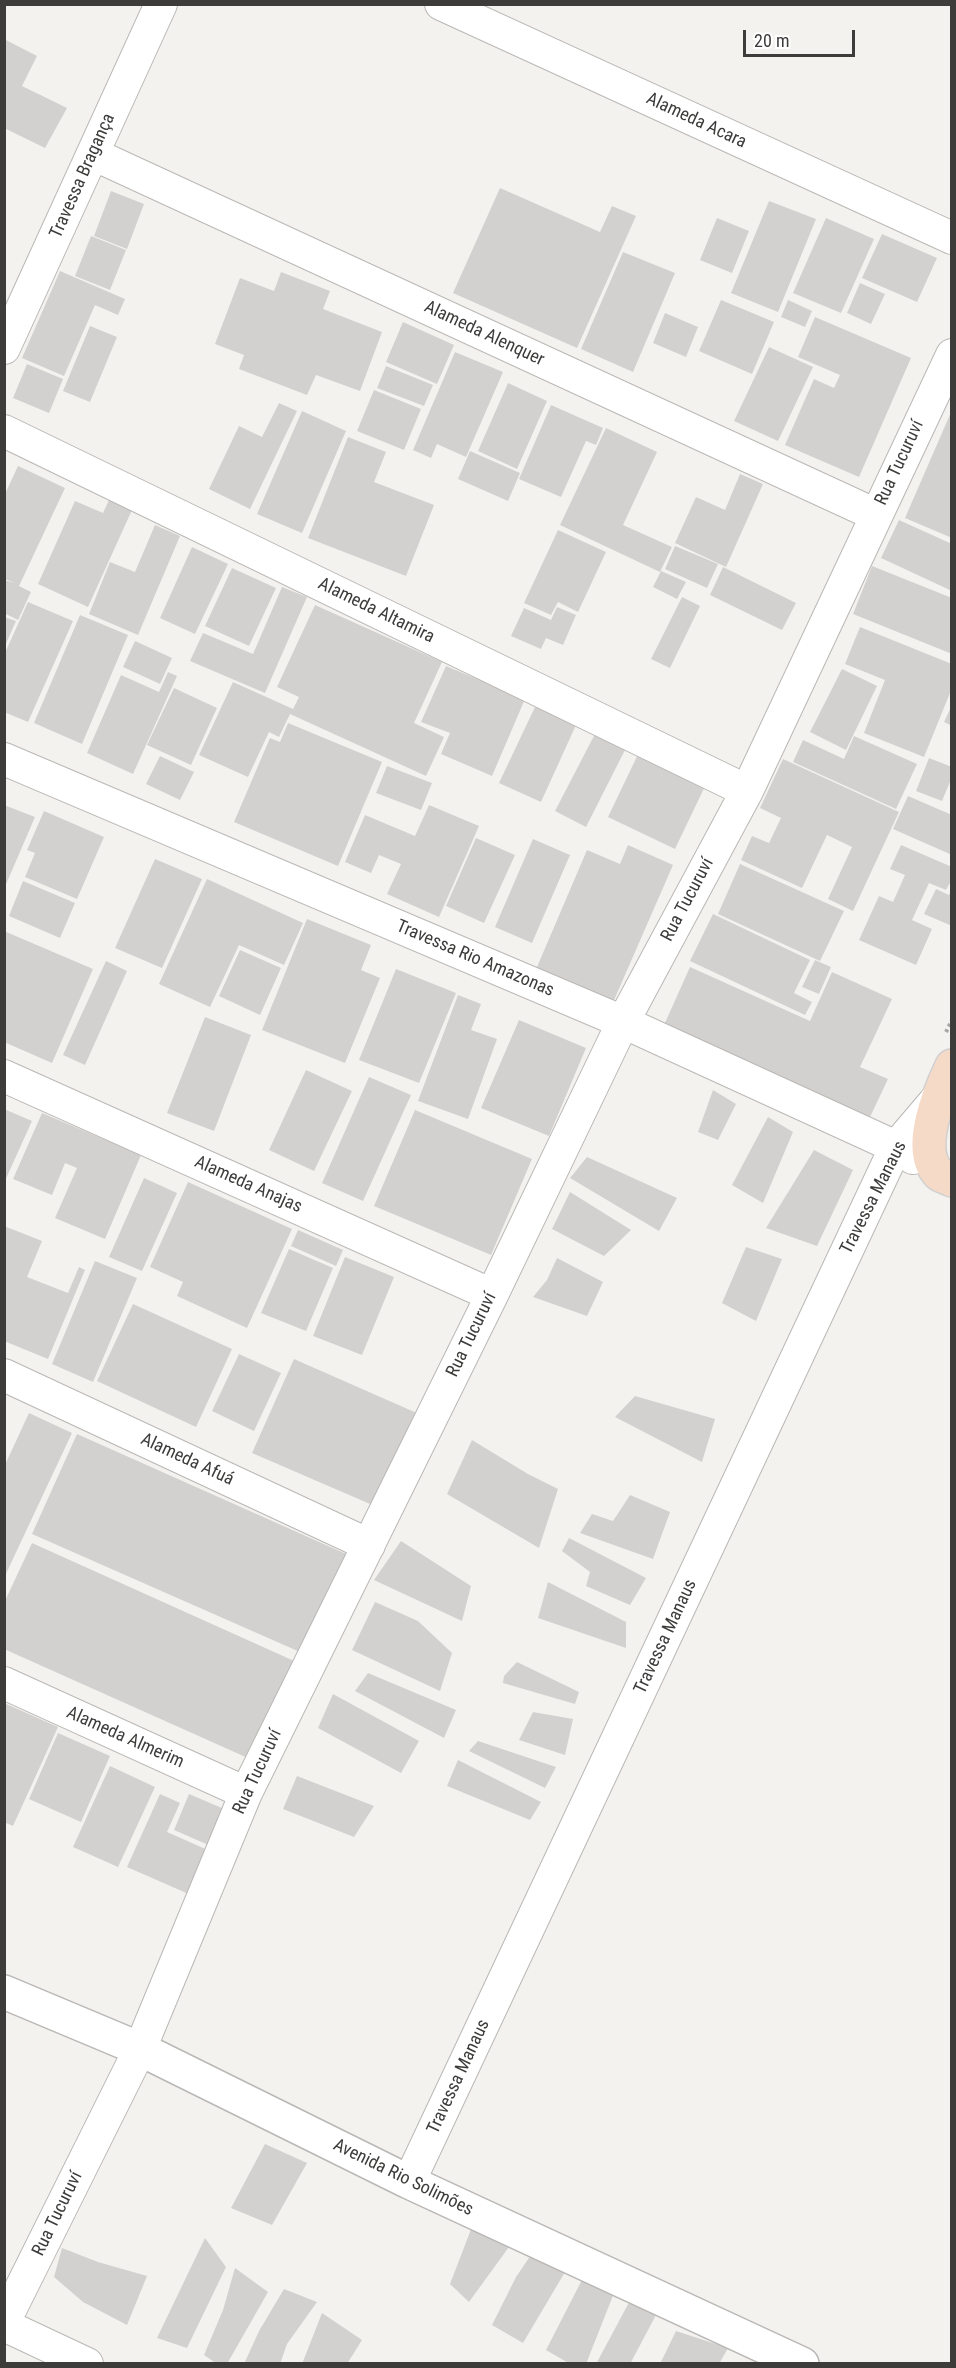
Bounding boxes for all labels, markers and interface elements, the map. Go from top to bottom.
scale bar [746,18,858,56]
text: 20 m [754,30,789,51]
street label: Alameda Acara [643,88,749,154]
street label: Travessa Bragança [46,110,120,242]
street label: Alameda Alenquer [420,297,548,371]
street label: Rua Tucuruví [871,417,929,509]
street label: Alameda Altamira [314,574,438,648]
street label: Rua Tucuruví [657,855,719,945]
street label: Travessa Rio Amazonas [393,916,557,1002]
street label: Travessa Manaus [836,1138,912,1258]
street label: Alameda Anajas [191,1152,305,1218]
street label: Rua Tucuruví [442,1289,502,1381]
street label: Alameda Afuá [137,1429,237,1491]
street label: Travessa Manaus [630,1576,702,1698]
street label: Alameda Almerim [63,1702,187,1774]
street label: Rua Tucuruví [229,1726,287,1818]
street label: Travessa Manaus [423,2016,495,2138]
street label: Avenida Rio Solimões [329,2135,477,2221]
street label: Rua Tucuruví [28,2168,88,2260]

